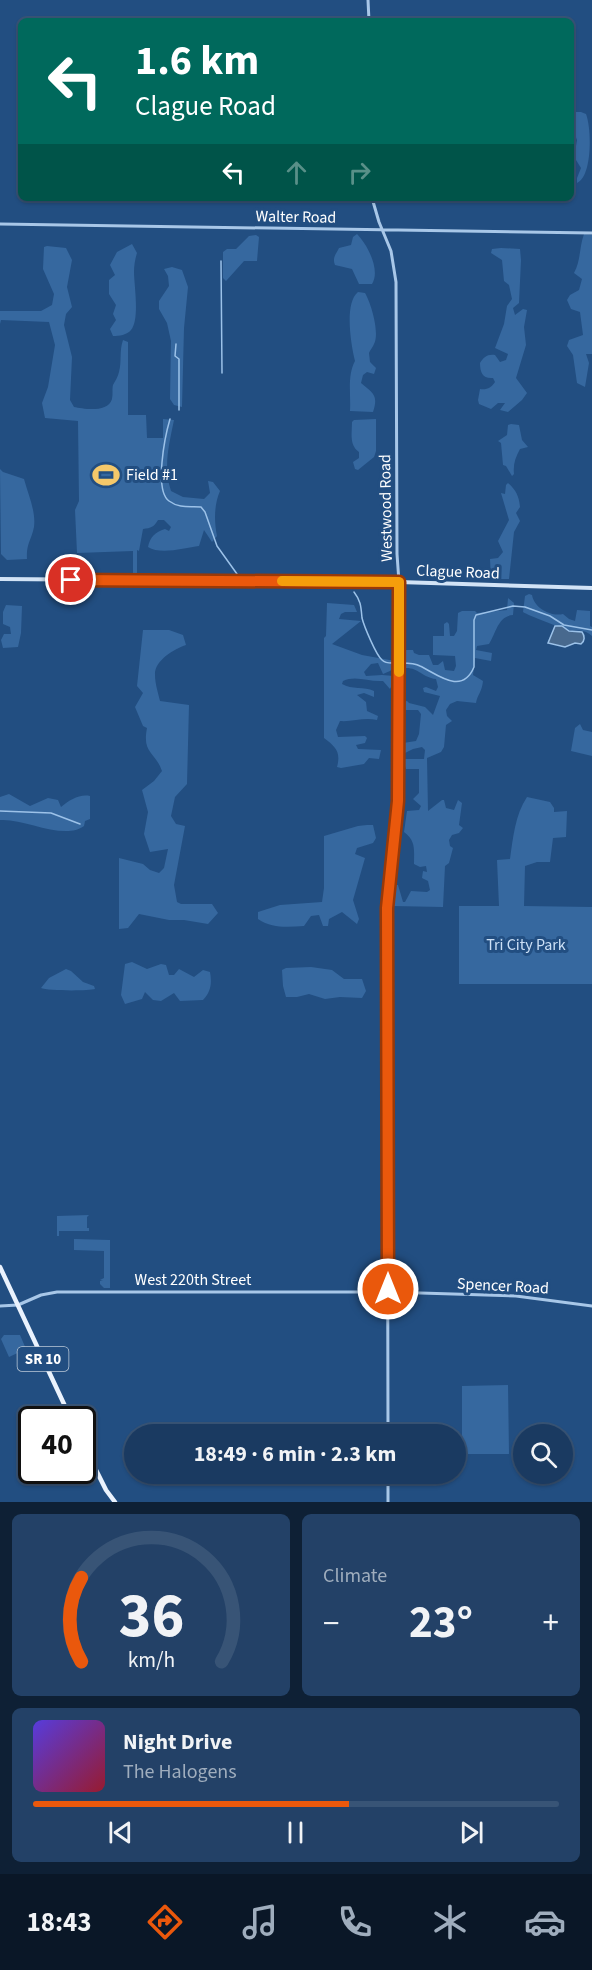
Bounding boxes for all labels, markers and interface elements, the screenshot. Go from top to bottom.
text: 1.6 km [135,31,259,91]
icon: left [36,42,114,120]
text: Clague Road [135,87,276,126]
icon: left [217,156,250,189]
icon: ahead [280,156,313,189]
icon: right [343,156,376,189]
street label: Walter Road [255,205,337,229]
street label: Westwood Road [374,454,398,562]
sports icon: Field #1 [91,460,121,490]
place label: Field #1 [126,464,178,486]
pin [45,554,96,605]
street label: Clague Road [416,560,500,584]
icon: arrive [54,563,87,596]
park label: Tri City Park [486,934,566,956]
position arrow [356,1257,420,1321]
street label: West 220th Street [135,1269,252,1291]
street label: Spencer Road [456,1273,550,1299]
road number: SR 10 [18,1347,68,1371]
speed limit sign: 40 [18,1406,96,1484]
map controls [513,1424,573,1484]
button: search [513,1424,573,1484]
text: 18:49 · 6 min · 2.3 km [194,1438,396,1470]
text: Climate [323,1562,387,1590]
text: 36 [118,1572,184,1661]
text: 23° [409,1591,473,1655]
text: − [323,1600,339,1647]
text: + [543,1600,559,1647]
text: km/h [127,1645,175,1676]
text: Night Drive [123,1726,232,1758]
text: The Halogens [123,1758,237,1786]
icon: previous [104,1816,137,1849]
icon: pause [279,1816,312,1849]
icon: next [455,1816,488,1849]
icon: directions [144,1901,186,1943]
icon: music [239,1901,281,1943]
icon: phone [334,1901,376,1943]
icon: climate [429,1901,471,1943]
icon: car [524,1901,566,1943]
text: 18:43 [26,1903,92,1942]

